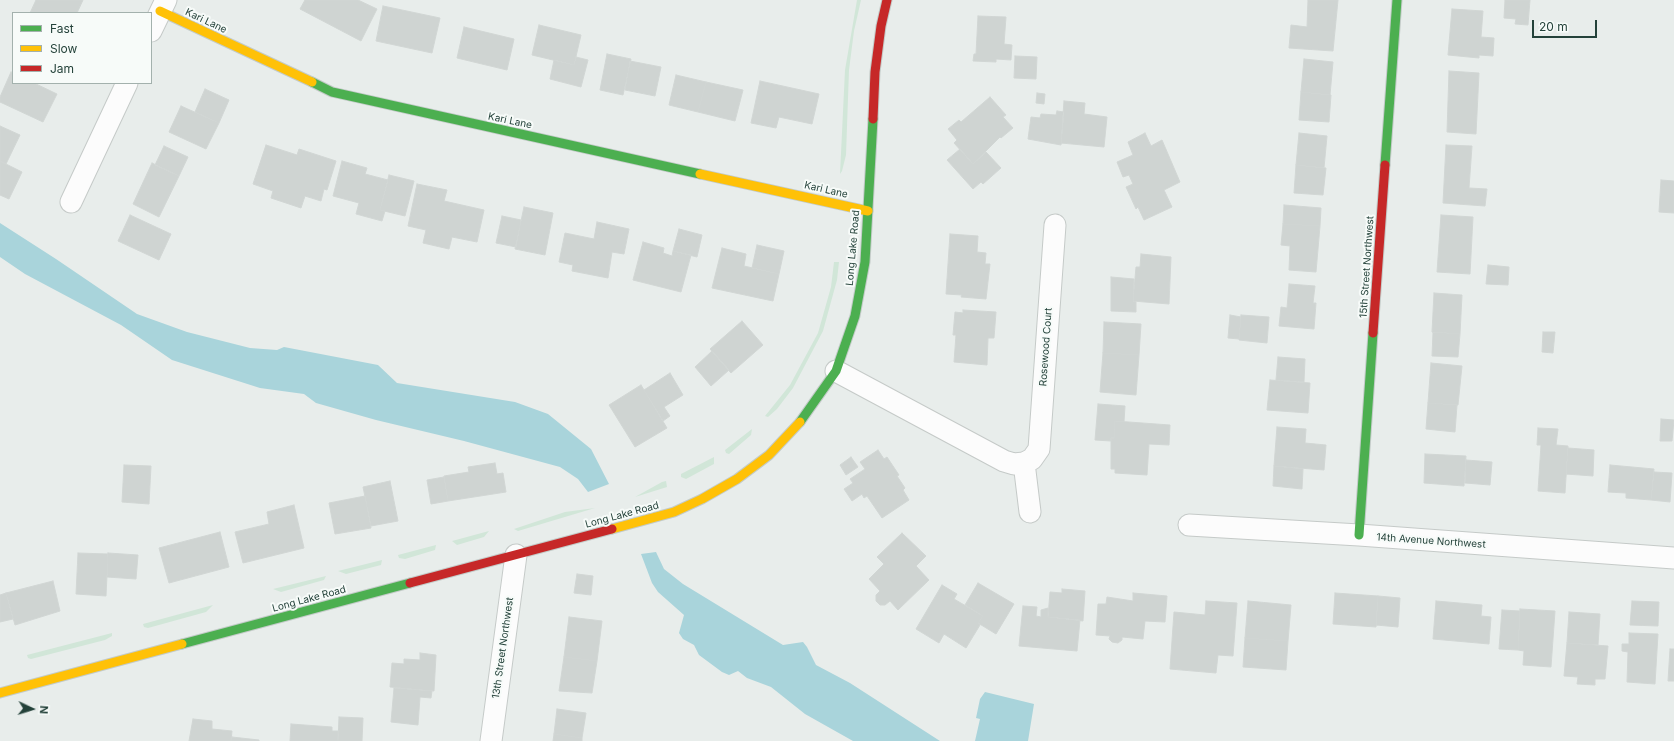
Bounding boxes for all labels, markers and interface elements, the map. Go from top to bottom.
street label: Kari Lane [183,6,229,36]
legend [12,12,152,84]
scale bar [1534,12,1599,38]
text: 20 m [1539,19,1568,34]
text: Fast [50,21,74,36]
text: Slow [50,41,77,56]
text: Jam [50,61,74,76]
street label: Kari Lane [487,111,533,131]
street label: Kari Lane [803,179,849,201]
street label: Long Lake Road [844,210,862,286]
street label: 15th Street Northwest [1357,216,1377,318]
street label: Rosewood Court [1037,307,1055,387]
street label: Long Lake Road [584,499,660,531]
street label: 14th Avenue Northwest [1376,531,1486,551]
street label: Long Lake Road [271,583,347,615]
street label: 13th Street Northwest [490,597,516,699]
north arrow [12,689,52,729]
text: N [37,705,51,715]

